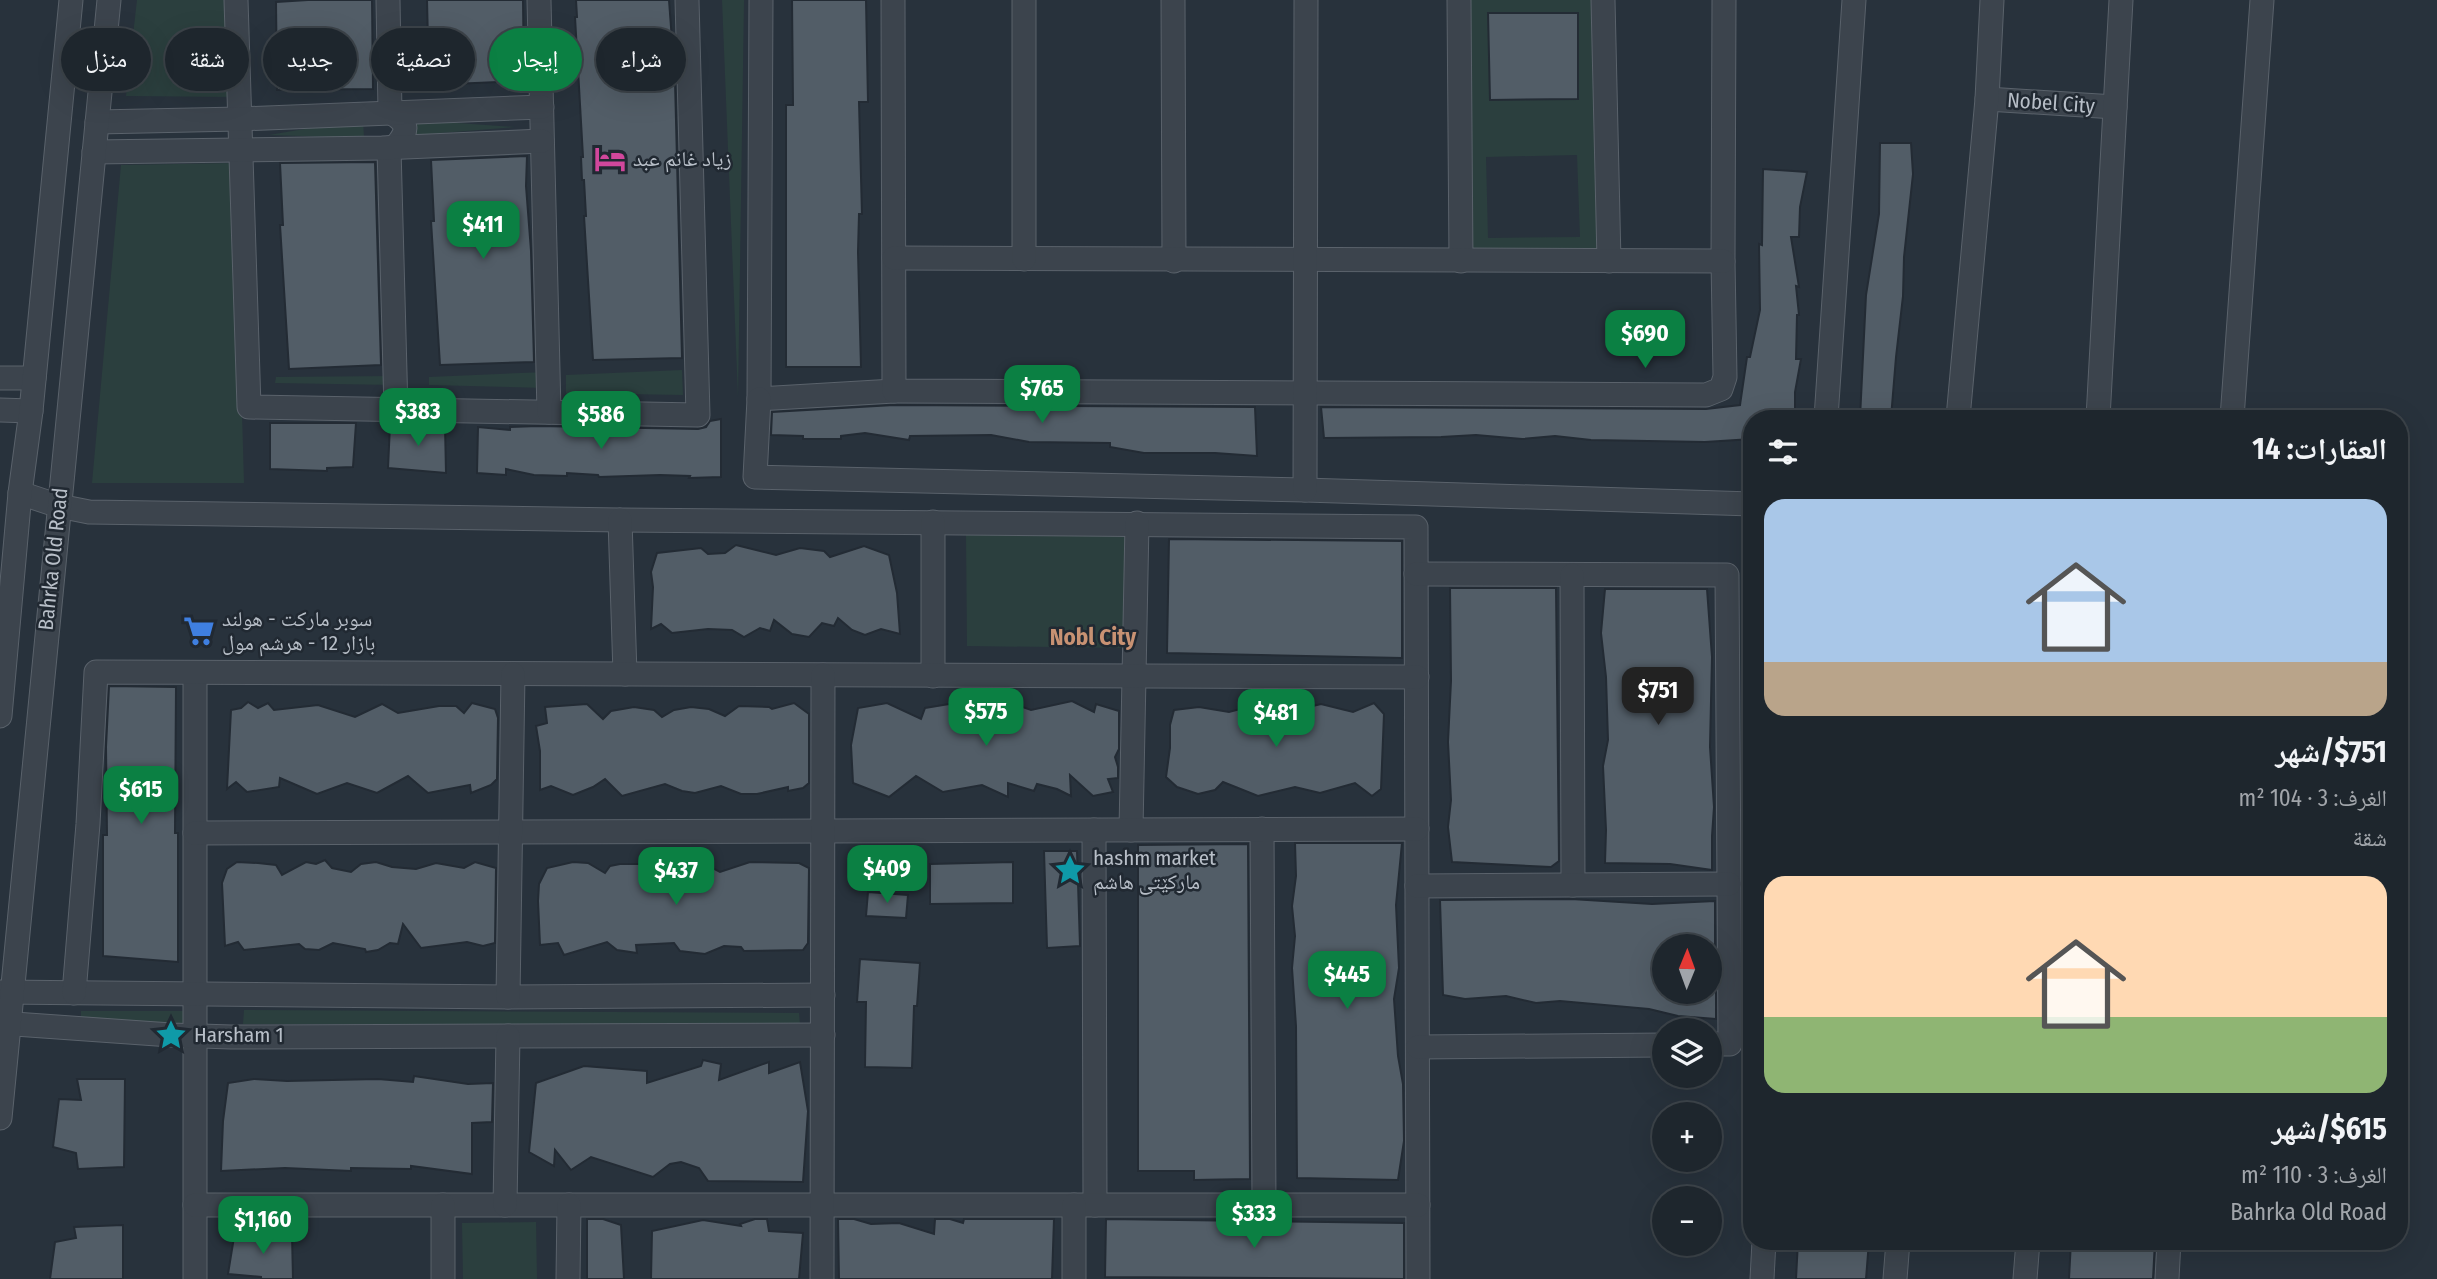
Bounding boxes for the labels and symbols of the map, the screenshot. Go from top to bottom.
street label: Nobel City [2006,87,2096,119]
hotel icon: زياد غانم عبد [593,142,627,176]
place label: زياد غانم عبد [633,146,732,173]
pin: $411 [442,202,524,261]
pin: $690 [1604,310,1686,370]
pin: $765 [1001,366,1083,425]
pin: $383 [377,388,459,448]
pin: $586 [560,392,642,451]
street label: Bahrka Old Road [33,486,73,632]
place label: سوبر ماركت - هولند بازار 12 - هرشم مول [222,606,375,657]
supermarket icon: سوبر ماركت - هولند بازار 12 - هرشم مول [182,614,216,648]
district label: Nobl City [1050,623,1137,651]
pin: $751 [1617,668,1699,727]
pin: $575 [945,688,1027,748]
pin: $481 [1235,690,1317,749]
pin: $615 [100,766,182,826]
place label: hashm market مارکێتی هاشم [1093,845,1216,896]
pin: $409 [846,846,928,905]
pin: $437 [635,848,717,907]
place icon: hashm market مارکێتی هاشم [1053,853,1087,887]
north arrow [1652,934,1722,1004]
pin: $445 [1306,951,1388,1011]
place icon: Harsham 1 [154,1018,188,1052]
place label: Harsham 1 [194,1022,284,1048]
pin: $333 [1213,1190,1295,1250]
pin: $1,160 [206,1196,320,1256]

